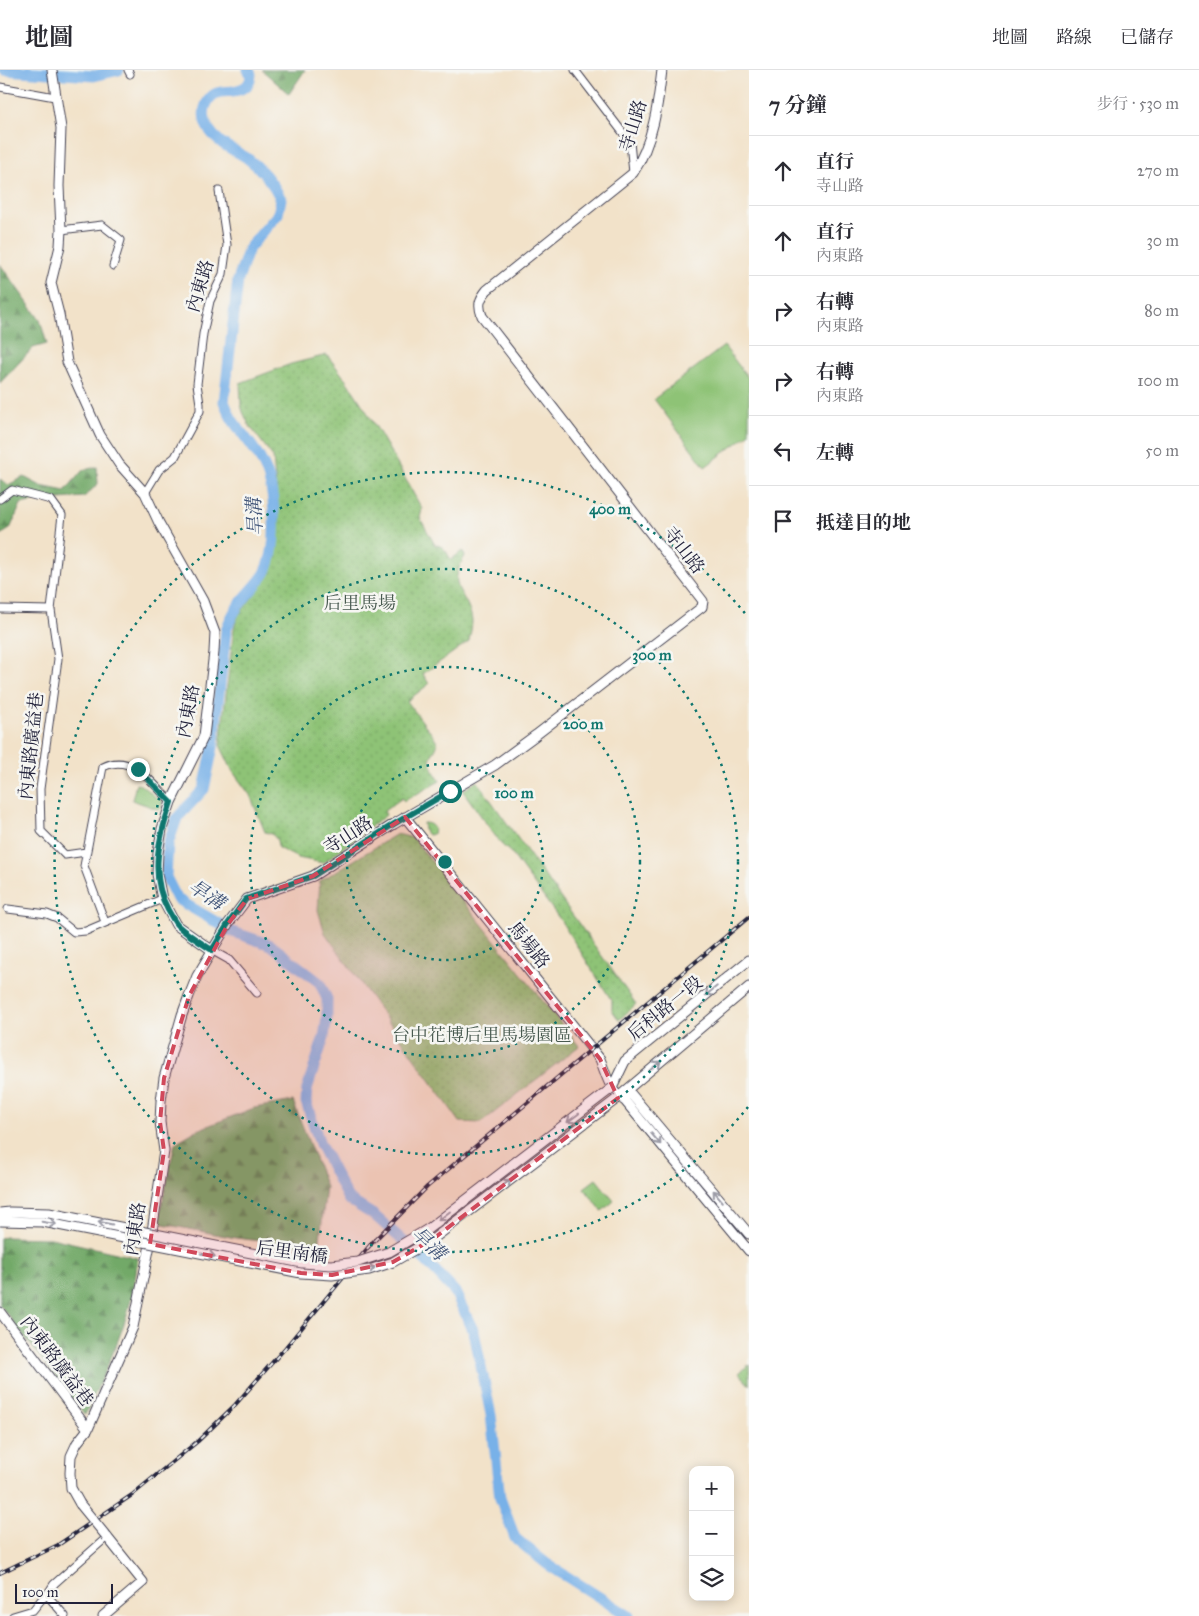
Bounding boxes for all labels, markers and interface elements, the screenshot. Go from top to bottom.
text: 地圖 [25,22,73,52]
text: 地圖 [992,26,1028,48]
text: 路線 [1056,26,1092,48]
text: 已儲存 [1120,26,1174,48]
text: 7 分鐘 [769,92,827,118]
text: 步行 · 530 m [1097,94,1179,113]
street label: 寺山路 [615,97,651,155]
text: 直行 [816,150,854,173]
icon: ahead [769,157,797,185]
text: 270 m [1137,161,1179,180]
text: 寺山路 [816,176,864,195]
text: 直行 [816,220,854,243]
icon: ahead [769,227,797,255]
text: 30 m [1146,231,1179,250]
text: 內東路 [816,246,864,265]
street label: 內東路 [182,257,218,315]
text: 右轉 [816,290,854,313]
icon: right [769,297,797,325]
text: 80 m [1144,301,1179,320]
text: 內東路 [816,316,864,335]
text: 右轉 [816,360,854,383]
icon: right [769,367,797,395]
text: 100 m [1137,371,1179,390]
text: 內東路 [816,386,864,405]
icon: left [769,437,797,465]
text: 左轉 [816,441,854,464]
text: 50 m [1145,441,1179,460]
water label: 旱溝 [242,494,267,537]
text: 400 m [589,500,631,519]
icon: arrive [769,507,797,535]
text: 抵達目的地 [816,511,911,534]
street label: 寺山路 [659,522,709,578]
park label: 后里馬場 [324,592,396,614]
text: 300 m [632,646,672,665]
street label: 內東路 [172,682,204,740]
street label: 內東路廣益巷 [14,691,48,801]
text: 200 m [563,715,604,733]
route end [127,758,150,781]
route start [439,780,462,803]
text: 100 m [494,784,534,802]
street label: 寺山路 [319,811,377,859]
centre of rings [436,853,454,871]
water label: 旱溝 [185,874,231,916]
street label: 馬場路 [503,917,555,973]
street label: 后科路一段 [623,971,707,1045]
one-way arrow [705,985,718,996]
park label: 台中花博后里馬場園區 [392,1024,572,1046]
one-way arrow [649,1060,662,1072]
one-way arrow [566,1113,580,1123]
one-way arrow [651,1132,662,1145]
one-way arrow [498,1179,512,1189]
one-way arrow [712,1190,723,1203]
street label: 內東路 [120,1201,150,1257]
one-way arrow [438,1211,451,1222]
one-way arrow [98,1218,114,1228]
one-way arrow [40,1219,56,1229]
water label: 旱溝 [407,1222,452,1267]
street label: 后里南橋 [255,1236,329,1268]
one-way arrow [199,1251,215,1260]
one-way arrow [360,1264,376,1273]
street label: 內東路廣益巷 [16,1311,98,1411]
map controls [689,1466,734,1601]
button: + [689,1466,734,1511]
button: − [689,1511,734,1556]
button: layers [689,1556,734,1601]
scale bar [15,1581,112,1604]
text: 100 m [22,1584,59,1601]

